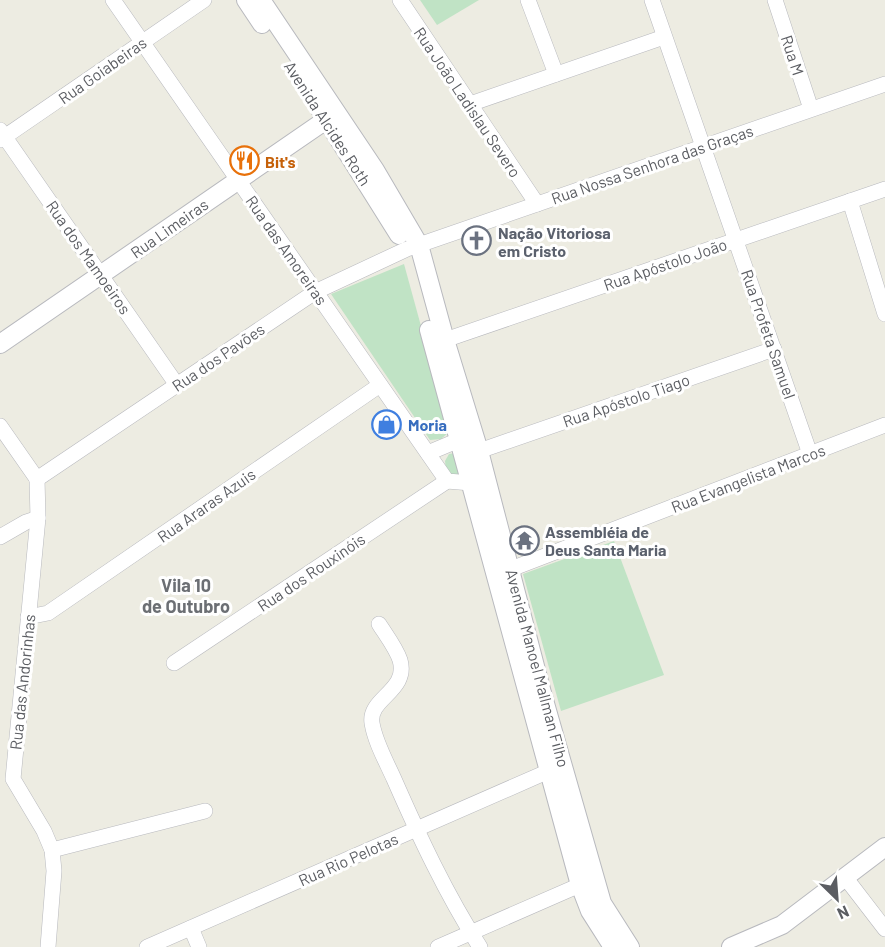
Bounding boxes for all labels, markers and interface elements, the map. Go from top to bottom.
street label: Rua João Ladislau Severo [411,23,525,181]
street label: Rua M [778,32,808,78]
street label: Rua Goiabeiras [54,33,150,107]
street label: Avenida Alcides Roth [281,57,375,189]
street label: Rua Nossa Senhora das Graças [548,120,756,208]
restaurant icon: Bit's [228,145,260,177]
place label: Bit's [265,152,295,171]
street label: Rua das Amoreiras [242,192,332,308]
street label: Rua Limeiras [127,194,211,262]
street label: Rua dos Mamoeiros [43,197,135,317]
place label: Nação Vitoriosa em Cristo [498,223,611,260]
church icon: Nação Vitoriosa em Cristo [461,225,493,257]
street label: Rua Apóstolo João [601,234,729,294]
street label: Rua Profeta Samuel [738,267,800,401]
street label: Rua dos Pavões [168,319,268,395]
street label: Rua Apóstolo Tiago [560,369,692,431]
shop icon: Moria [371,408,403,440]
place label: Moria [408,415,447,434]
street label: Rua Evangelista Marcos [668,440,828,516]
street label: Rua Araras Azuis [153,464,259,546]
place label: Assembléia de Deus Santa Maria [545,522,666,559]
temple icon: Assembléia de Deus Santa Maria [508,524,540,556]
street label: Rua dos Rouxinóis [254,529,368,615]
street label: Avenida Manoel Mallman Filho [502,567,574,769]
district label: Vila 10 de Outubro [142,574,230,617]
street label: Rua das Andorinhas [5,613,39,751]
street label: Rua Rio Pelotas [295,829,401,889]
north arrow [807,869,867,929]
text: N [835,902,852,924]

